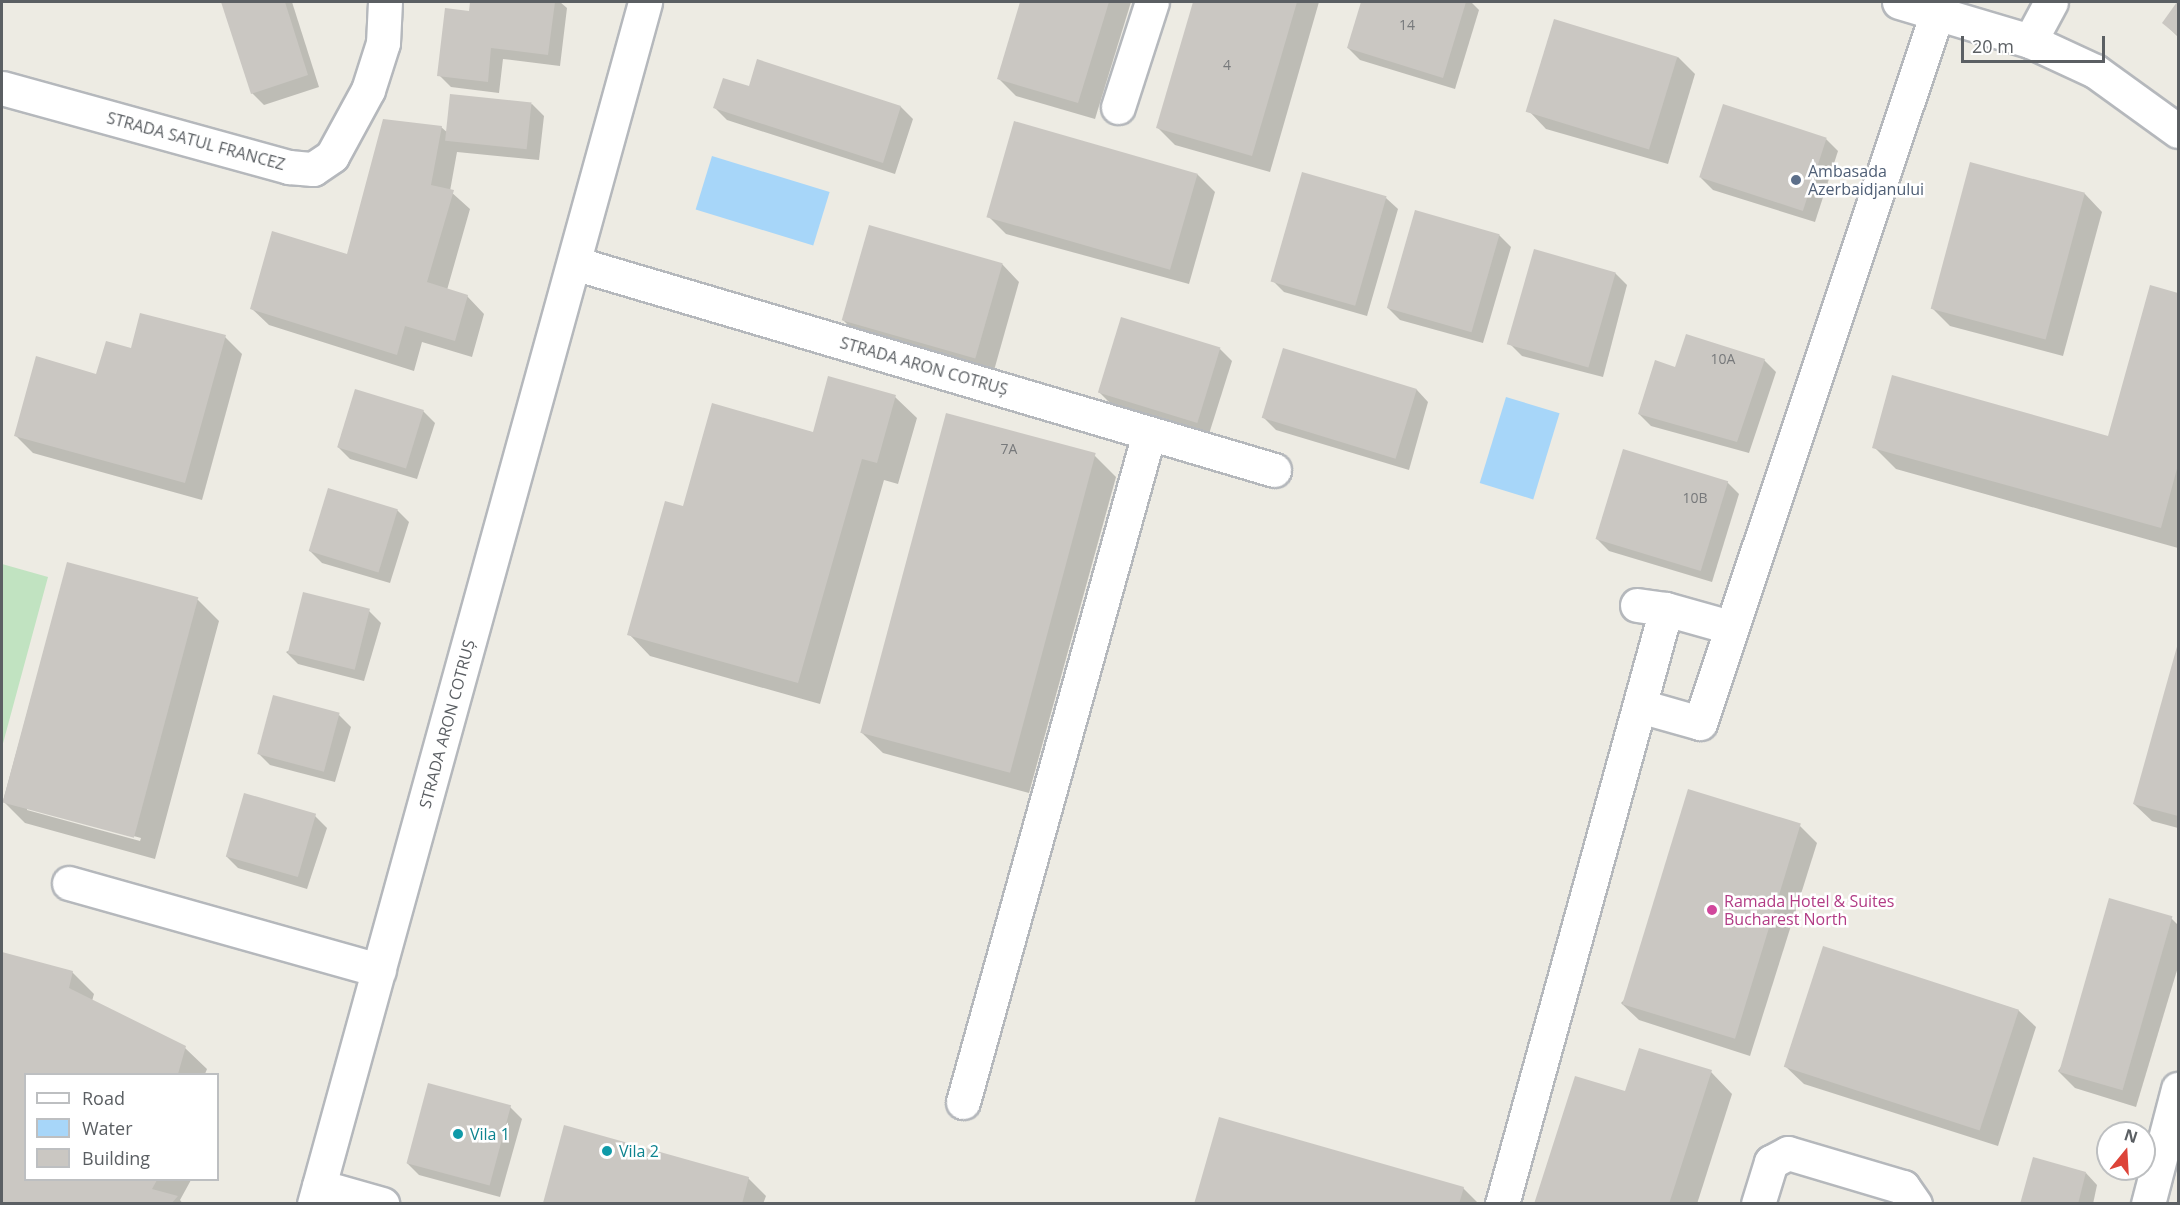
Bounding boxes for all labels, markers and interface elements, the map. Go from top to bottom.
house number: 14 [1399,17,1415,33]
scale bar [1964,24,2108,62]
text: 20 m [1972,34,2014,58]
house number: 4 [1223,57,1231,73]
street label: STRADA SATUL FRANCEZ [105,108,287,174]
place label: Ambasada Azerbaidjanului [1808,161,1924,199]
marker: Ambasada Azerbaidjanului [1789,173,1803,187]
street label: STRADA ARON COTRUȘ [838,333,1010,399]
house number: 10A [1711,351,1735,367]
house number: 7A [1001,441,1017,457]
house number: 10B [1682,490,1708,506]
street label: STRADA ARON COTRUȘ [415,638,479,810]
place label: Ramada Hotel & Suites Bucharest North [1724,891,1894,929]
marker: Ramada Hotel & Suites Bucharest North [1705,903,1719,917]
legend [24,1073,219,1181]
text: Road [82,1086,125,1110]
text: Water [82,1116,133,1140]
north arrow [2096,1121,2156,1181]
text: N [2121,1123,2141,1148]
place label: Vila 1 [470,1124,510,1144]
marker: Vila 1 [451,1127,465,1141]
place label: Vila 2 [619,1141,659,1161]
marker: Vila 2 [600,1144,614,1158]
text: Building [82,1146,150,1170]

